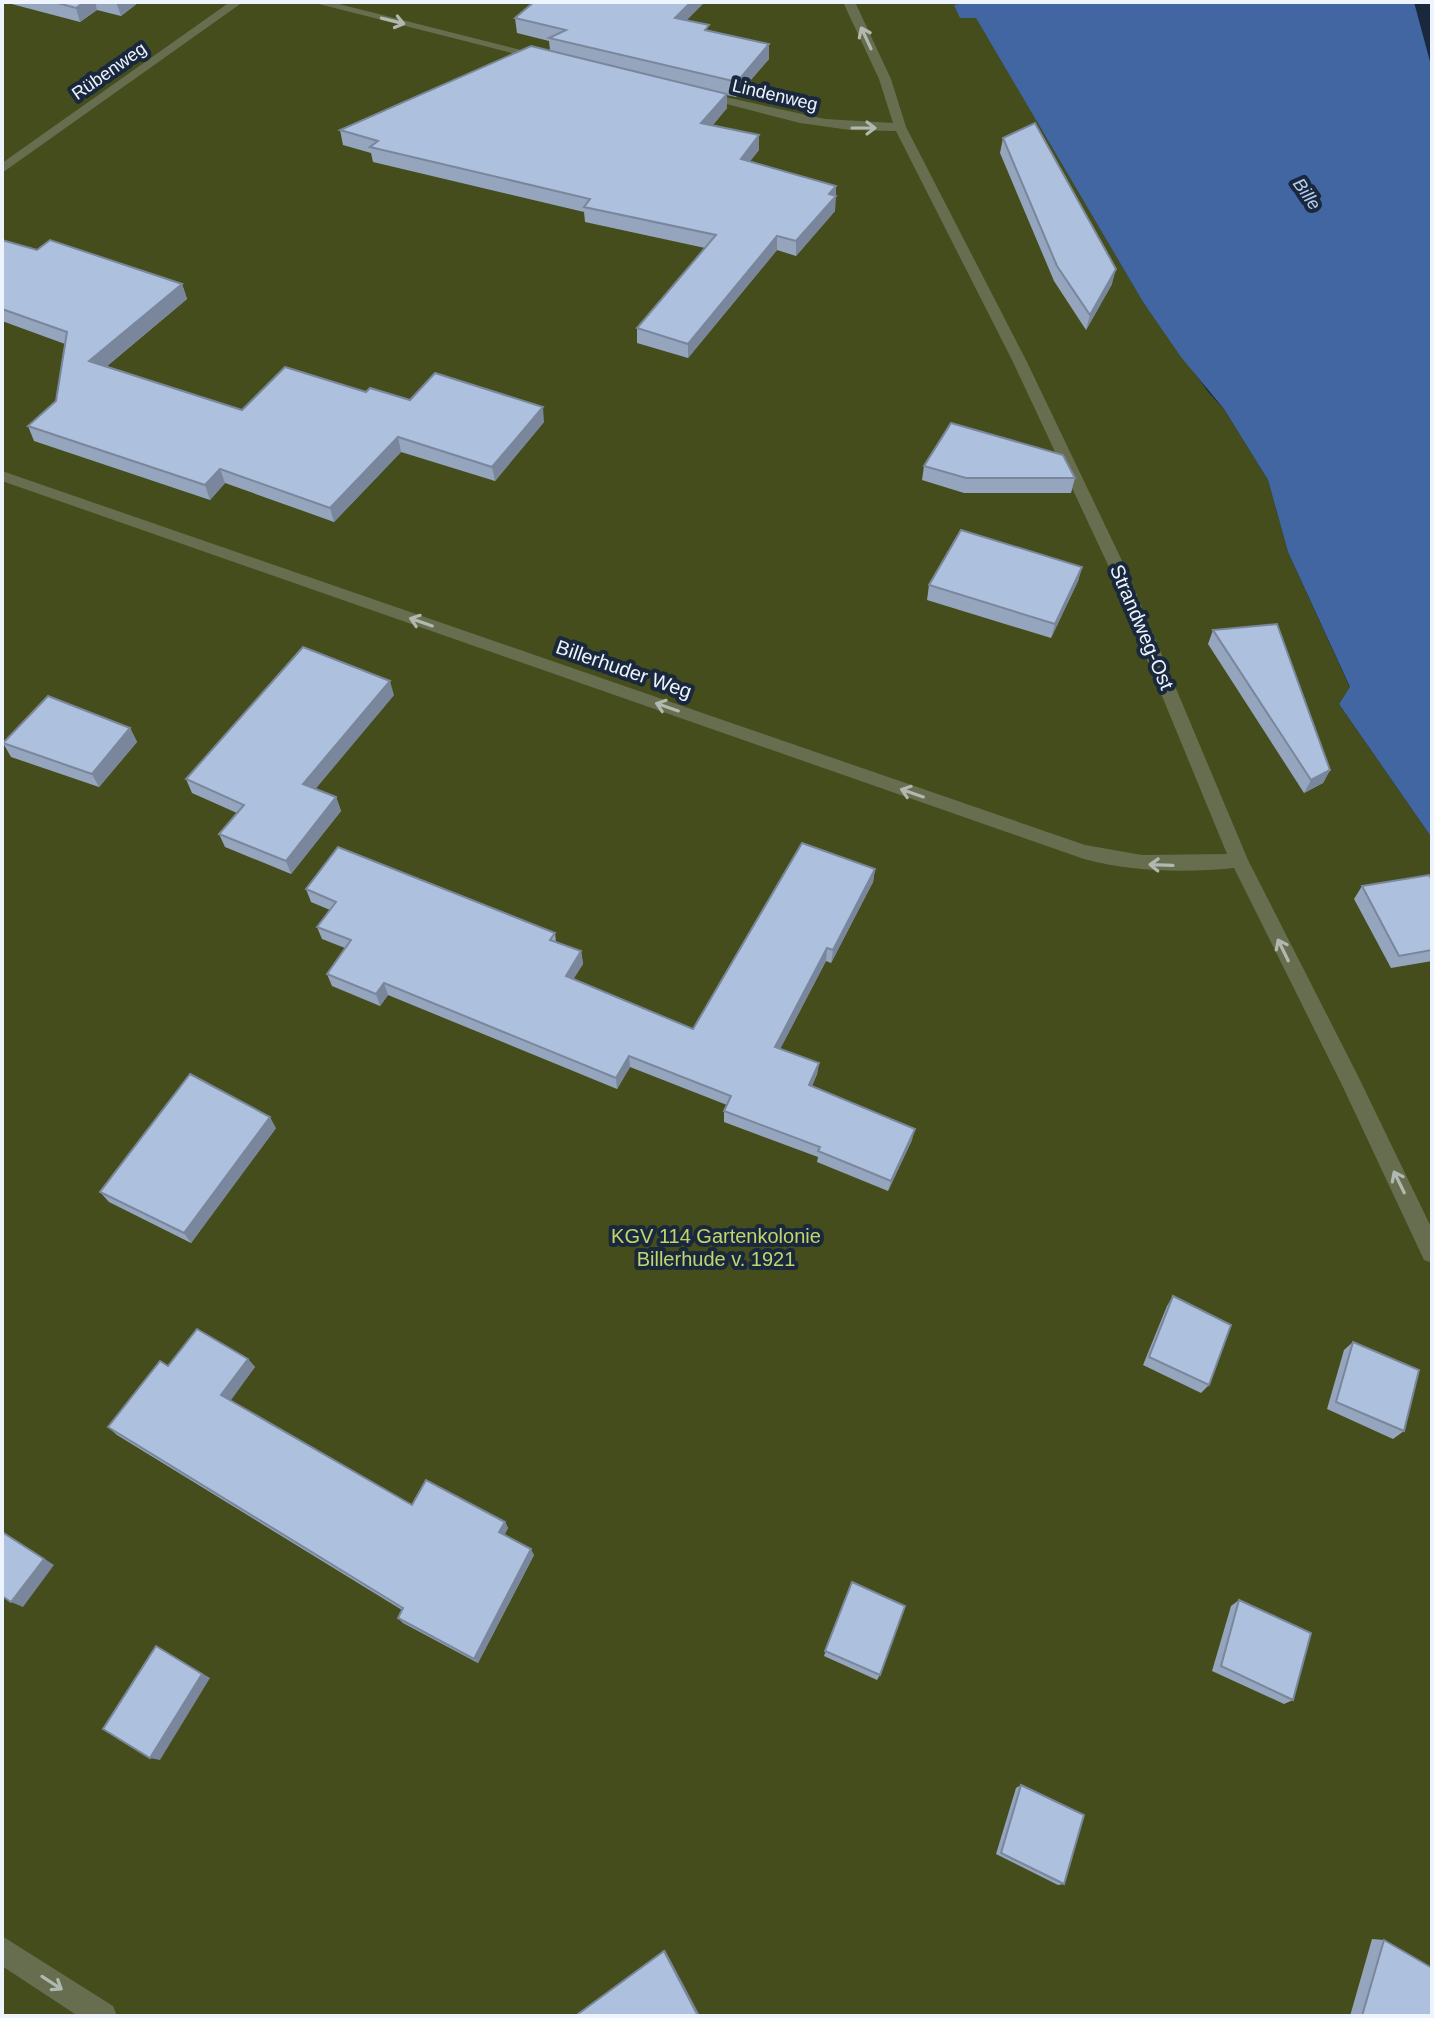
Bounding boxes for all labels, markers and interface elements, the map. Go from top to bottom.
one-way arrow [380,14,405,29]
one-way arrow [858,26,873,50]
street label: Rübenweg [68,38,150,104]
street label: Lindenweg [730,75,820,115]
one-way arrow [850,120,877,136]
water label: Bille [1289,174,1325,214]
street label: Strandweg-Ost [1106,561,1178,693]
one-way arrow [409,613,434,628]
street label: Billerhuder Weg [553,635,695,703]
one-way arrow [655,699,680,713]
one-way arrow [900,784,925,799]
one-way arrow [1148,857,1175,872]
one-way arrow [1274,938,1290,962]
one-way arrow [1391,1171,1406,1195]
park label: KGV 114 Gartenkolonie Billerhude v. 1921 [611,1225,821,1270]
one-way arrow [41,1975,63,1992]

